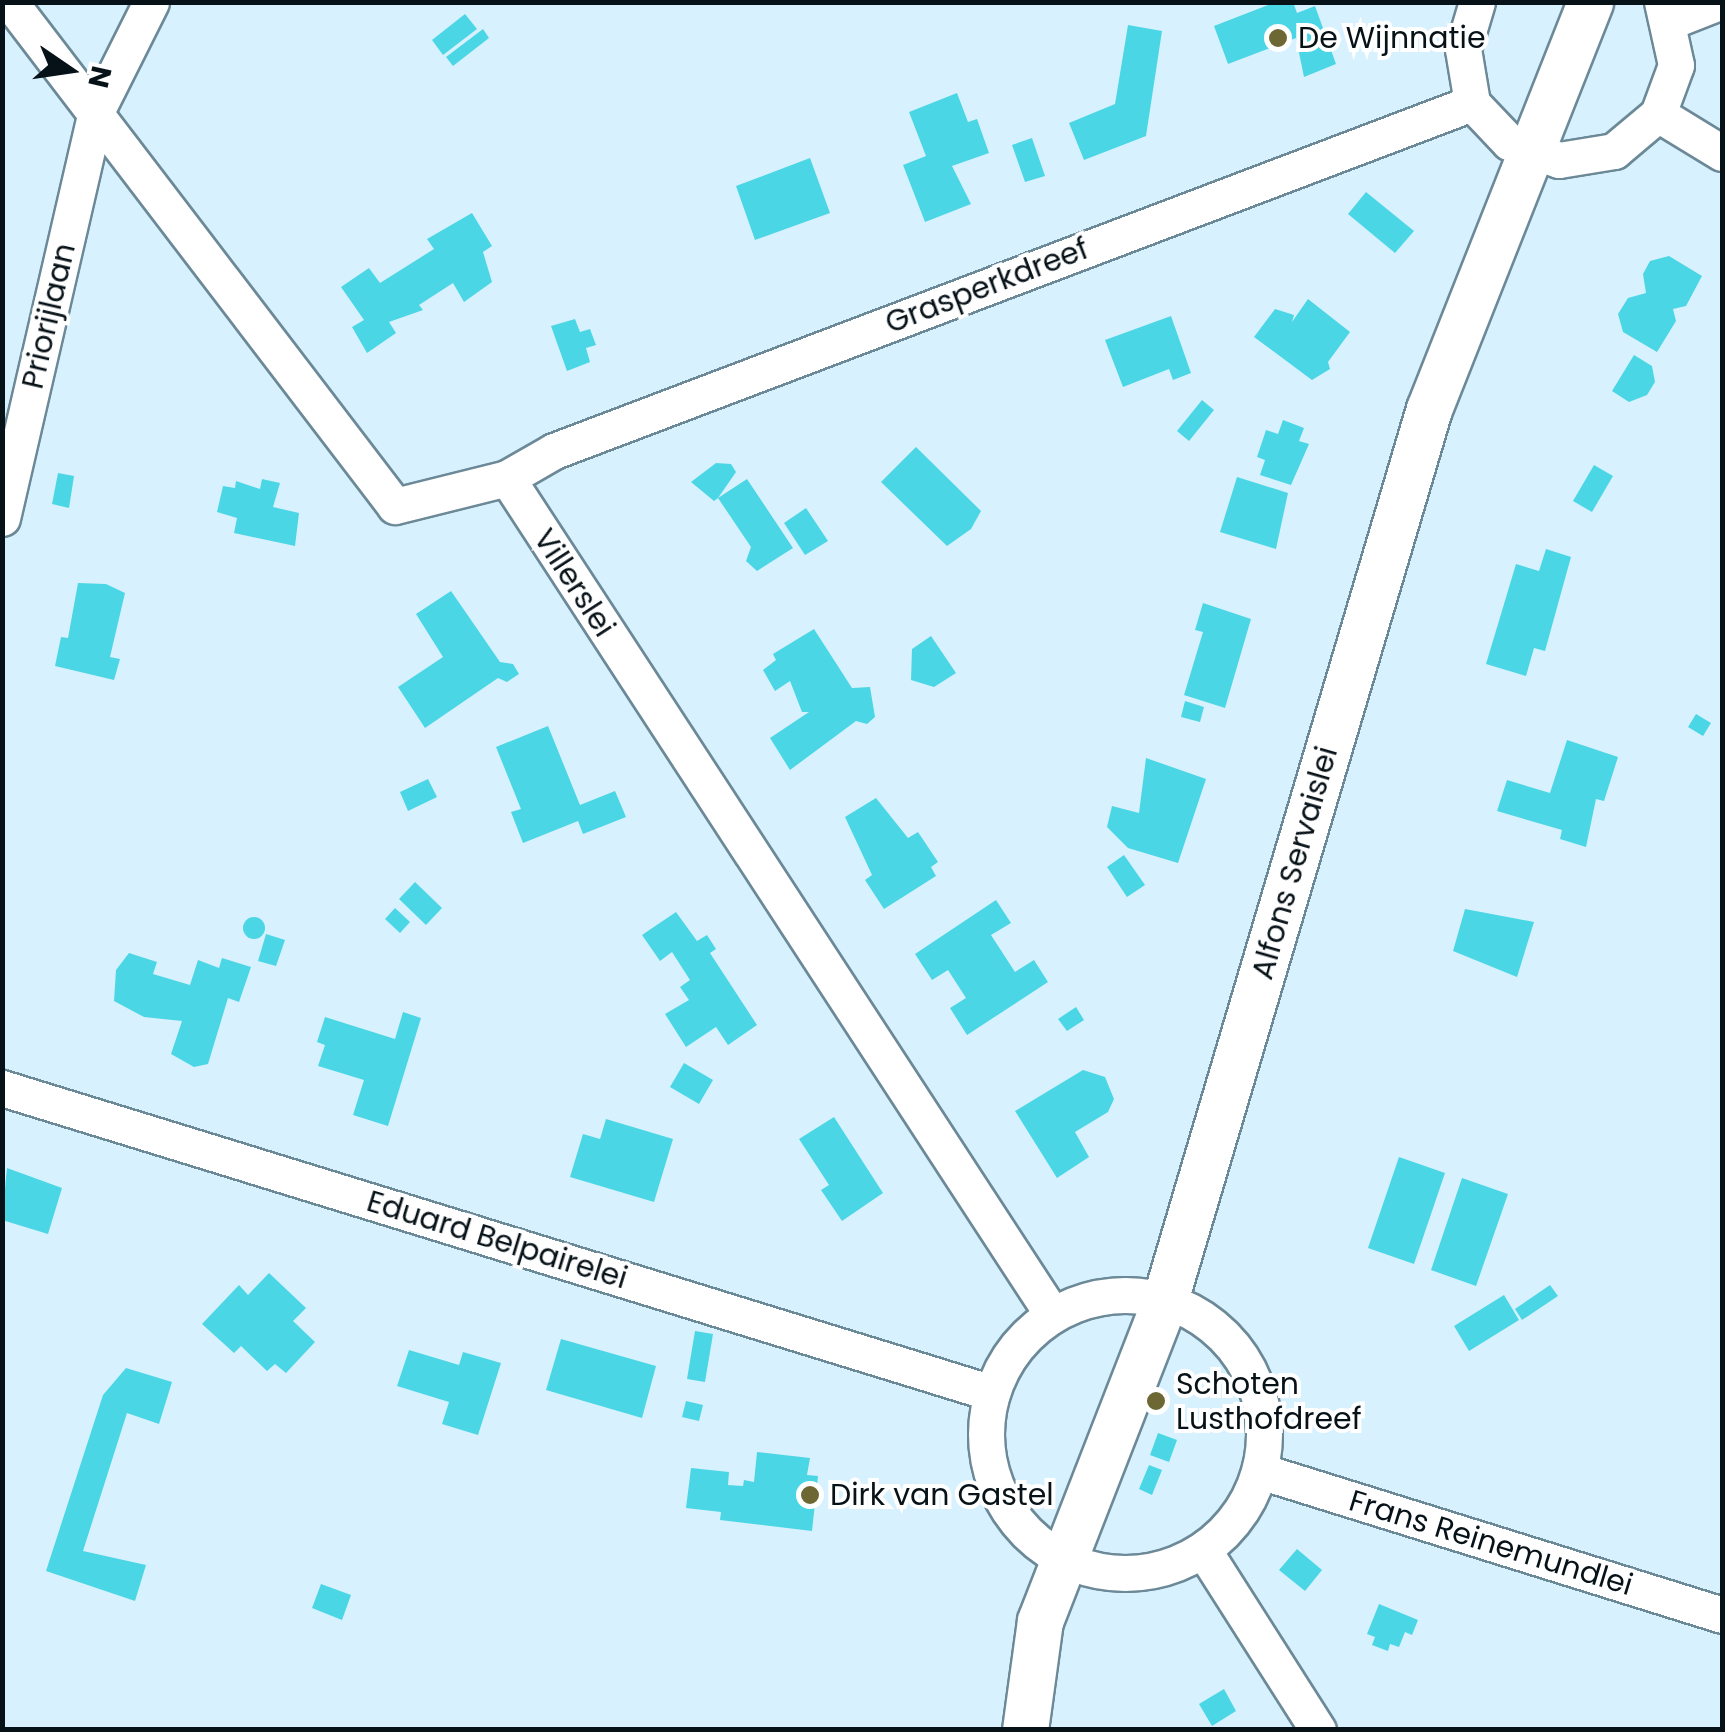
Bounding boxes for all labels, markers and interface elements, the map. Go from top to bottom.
north arrow [20,20,120,120]
place label: De Wijnnatie [1298,20,1485,56]
marker: De Wijnnatie [1267,27,1289,49]
text: N [78,62,121,92]
street label: Grasperkdreef [880,231,1094,341]
street label: Priorijlaan [15,240,83,392]
street label: Villerslei [526,522,622,644]
street label: Alfons Servaislei [1245,742,1345,984]
street label: Eduard Belpairelei [363,1183,631,1297]
place label: Schoten Lusthofdreef [1176,1366,1362,1436]
marker: Schoten Lusthofdreef [1145,1390,1167,1412]
place label: Dirk van Gastel [830,1477,1054,1513]
street label: Frans Reinemundlei [1345,1483,1637,1603]
marker: Dirk van Gastel [799,1484,821,1506]

